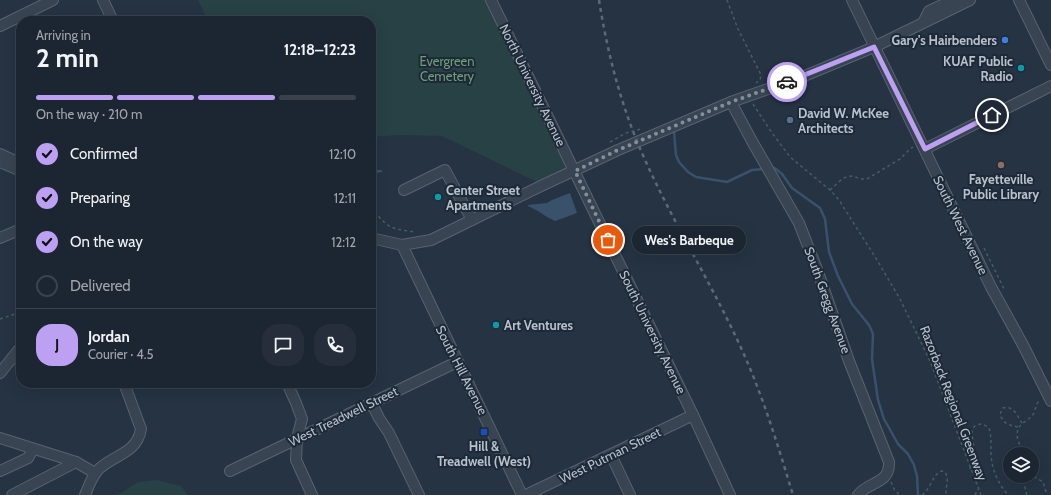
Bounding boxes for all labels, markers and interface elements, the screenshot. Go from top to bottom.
street label: North University Avenue [496,21,570,149]
text: Arriving in [36,27,91,43]
place label: Gary's Hairbenders [892,32,997,48]
marker: Gary's Hairbenders [1000,35,1010,45]
text: 12:18–12:23 [284,41,356,59]
text: 2 min [36,42,99,74]
park label: Evergreen Cemetery [420,53,475,84]
place label: KUAF Public Radio [943,53,1014,84]
courier [767,62,807,102]
marker: KUAF Public Radio [1016,63,1026,73]
icon: car [776,71,798,93]
pin [975,98,1009,132]
icon: home [981,104,1003,126]
place label: David W. McKee Architects [798,105,889,136]
text: On the way · 210 m [36,106,142,122]
marker: David W. McKee Architects [785,115,795,125]
icon: check [36,143,58,165]
text: Confirmed [70,145,138,163]
text: 12:10 [329,146,356,162]
marker: Fayetteville Public Library [996,160,1006,170]
place label: Fayetteville Public Library [963,171,1039,202]
street label: South West Avenue [930,173,992,277]
place label: Center Street Apartments [446,182,520,213]
icon: check [36,187,58,209]
text: Preparing [70,189,130,207]
text: 12:11 [334,190,356,206]
marker: Center Street Apartments [433,192,443,202]
pin [591,223,625,257]
callout: Wes's Barbeque [632,226,746,254]
icon: bag [597,229,619,251]
icon: check [36,231,58,253]
text: Wes's Barbeque [644,232,734,248]
text: On the way [70,233,143,251]
text: 12:12 [331,234,356,250]
street label: South Gregg Avenue [801,245,855,356]
street label: South University Avenue [616,268,690,397]
text: Delivered [70,277,131,295]
place label: Art Ventures [504,317,574,333]
marker: Art Ventures [491,320,501,330]
street label: South Hill Avenue [433,323,492,418]
street label: Razorback Regional Greenway [917,323,991,483]
button: chat [262,324,304,366]
button: phone [314,324,356,366]
text: Jordan [88,328,130,346]
text: J [55,336,59,354]
text: Courier · 4.5 [88,346,153,362]
street label: West Treadwell Street [286,382,401,449]
street label: West Putman Street [557,423,664,487]
marker: Hill & Treadwell (West) [479,427,489,437]
place label: Hill & Treadwell (West) [437,438,531,469]
map controls [1003,447,1039,483]
button: layers [1003,447,1039,483]

